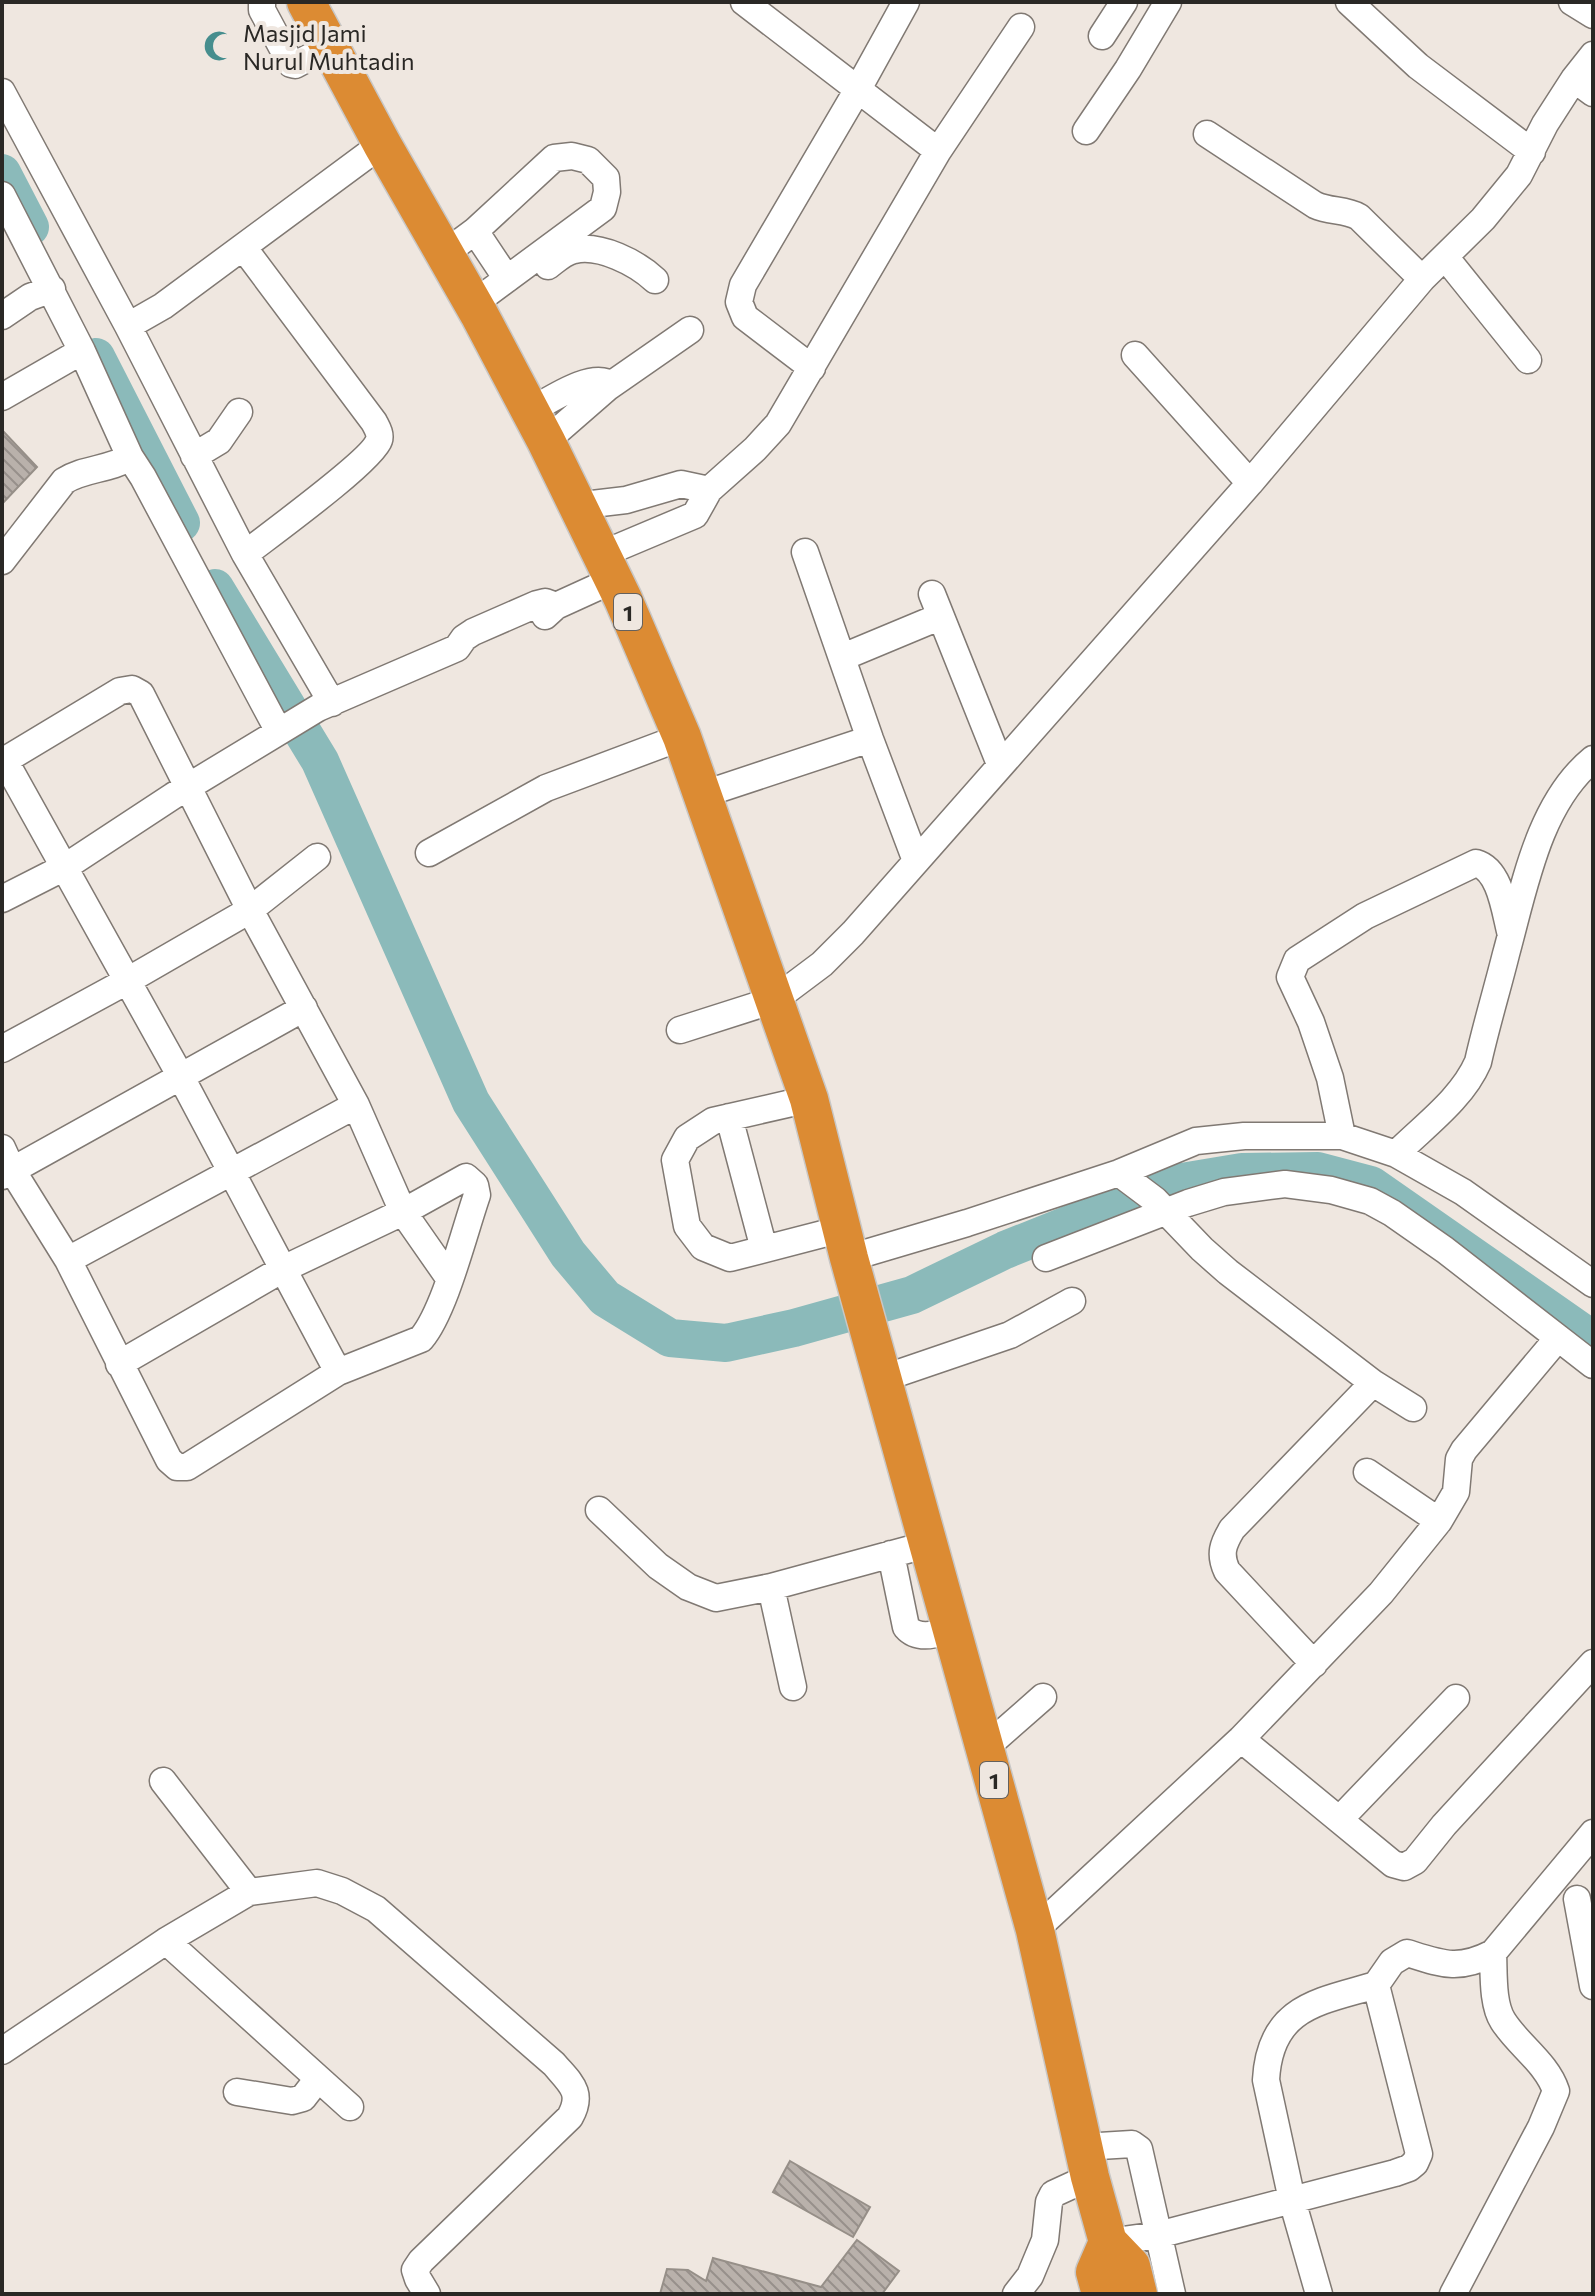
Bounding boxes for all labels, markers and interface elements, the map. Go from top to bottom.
place label: Masjid Jami Nurul Muhtadin [243,18,414,75]
mosque icon: Masjid Jami Nurul Muhtadin [202,29,236,63]
road number: 1 [614,594,642,630]
road number: 1 [980,1762,1008,1798]

